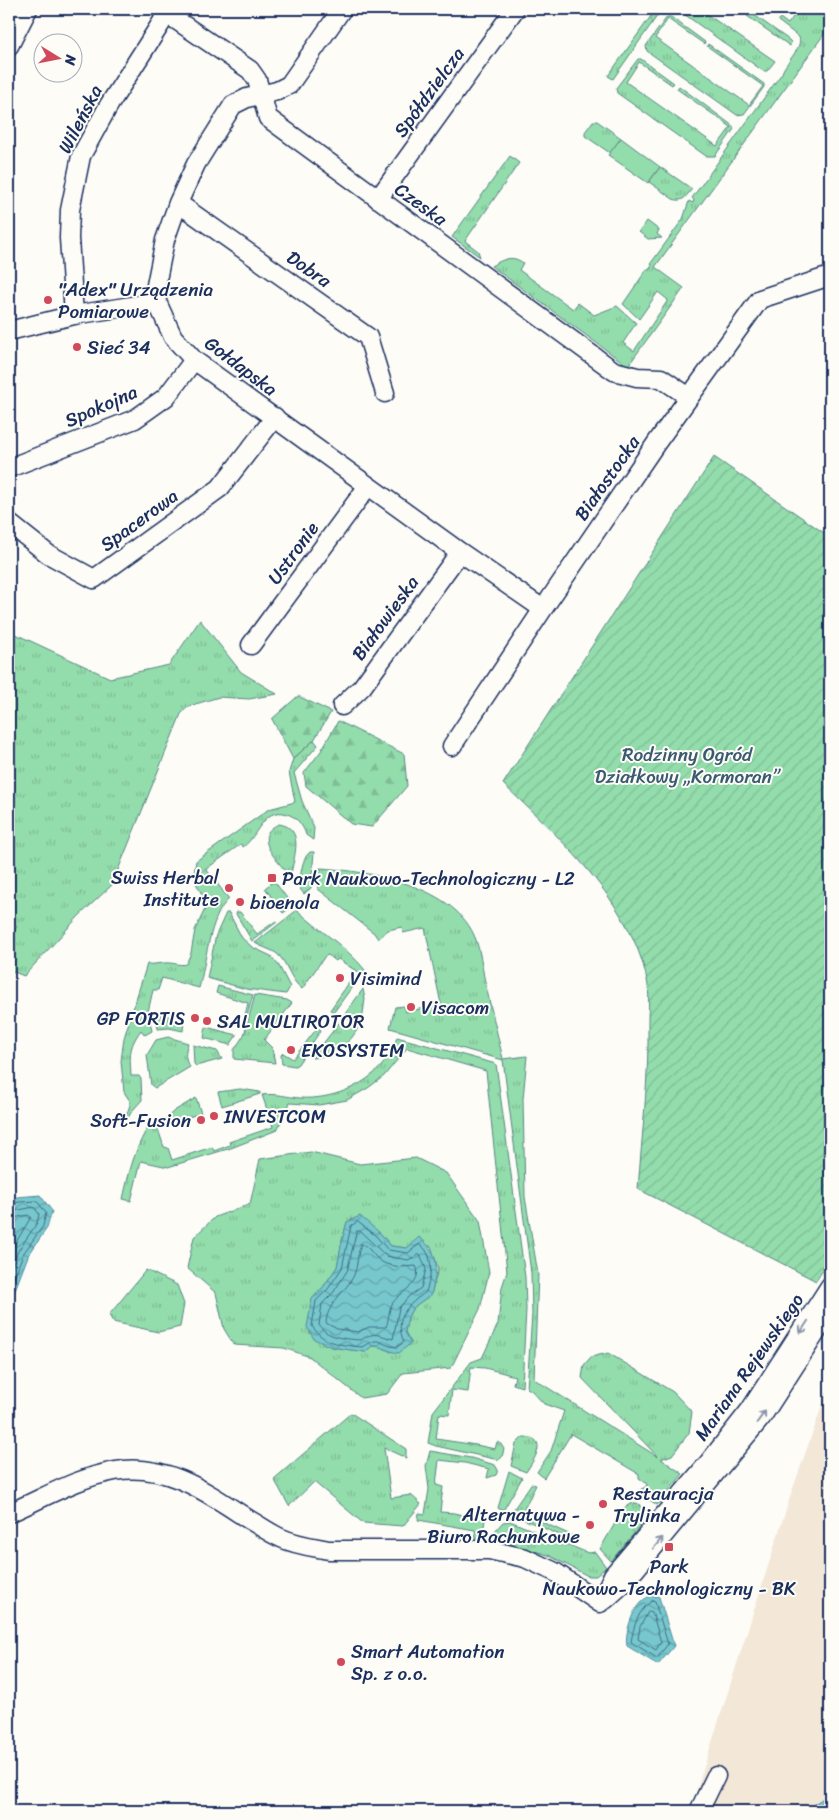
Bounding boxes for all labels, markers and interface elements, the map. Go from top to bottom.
north arrow [32,32,82,82]
street label: Spółdzielcza [385,39,474,144]
text: N [57,52,84,67]
street label: Wileńska [49,78,112,159]
street label: Czeska [387,173,455,235]
street label: Dobra [280,241,339,297]
place label: "Adex" Urządzenia Pomiarowe [58,273,214,328]
marker: "Adex" Urządzenia Pomiarowe [42,294,54,306]
street label: Gołdapska [197,327,285,405]
place label: Sieć 34 [87,331,151,364]
marker: Sieć 34 [71,341,83,353]
street label: Spokojna [59,375,143,437]
street label: Białostocka [565,428,649,528]
street label: Spacerowa [93,480,186,560]
street label: Ustronie [259,514,327,592]
street label: Białowieska [343,568,428,668]
park label: Rodzinny Ogród Działkowy „Kormoran” [595,738,782,793]
place label: Swiss Herbal Institute [111,861,220,916]
place label: Park Naukowo-Technologiczny - L2 [282,862,575,895]
marker: Park Naukowo-Technologiczny - L2 [266,872,278,884]
marker: Swiss Herbal Institute [223,882,235,894]
place label: bioenola [250,886,320,919]
marker: bioenola [234,896,246,908]
place label: Visimind [350,962,423,995]
marker: Visimind [334,972,346,984]
place label: Visacom [421,991,489,1024]
marker: Visacom [405,1001,417,1013]
place label: GP FORTIS [97,1002,185,1035]
place label: SAL MULTIROTOR [217,1005,365,1038]
marker: GP FORTIS [189,1012,201,1024]
marker: SAL MULTIROTOR [201,1015,213,1027]
place label: EKOSYSTEM [301,1034,404,1067]
marker: EKOSYSTEM [285,1044,297,1056]
place label: INVESTCOM [223,1100,326,1133]
place label: Soft-Fusion [90,1104,191,1137]
marker: INVESTCOM [208,1110,220,1122]
marker: Soft-Fusion [195,1114,207,1126]
street label: Mariana Rejewskiego [685,1286,813,1448]
one-way arrow [798,1319,808,1333]
one-way arrow [756,1410,766,1424]
place label: Restauracja Trylinka [613,1477,714,1532]
place label: Alternatywa - Biuro Rachunkowe [427,1498,580,1553]
marker: Restauracja Trylinka [597,1498,609,1510]
marker: Alternatywa - Biuro Rachunkowe [584,1519,596,1531]
one-way arrow [652,1536,663,1549]
marker: Park Naukowo-Technologiczny - BK [663,1541,675,1553]
place label: Park Naukowo-Technologiczny - BK [543,1550,797,1605]
place label: Smart Automation Sp. z o.o. [351,1635,504,1690]
marker: Smart Automation Sp. z o.o. [335,1656,347,1668]

